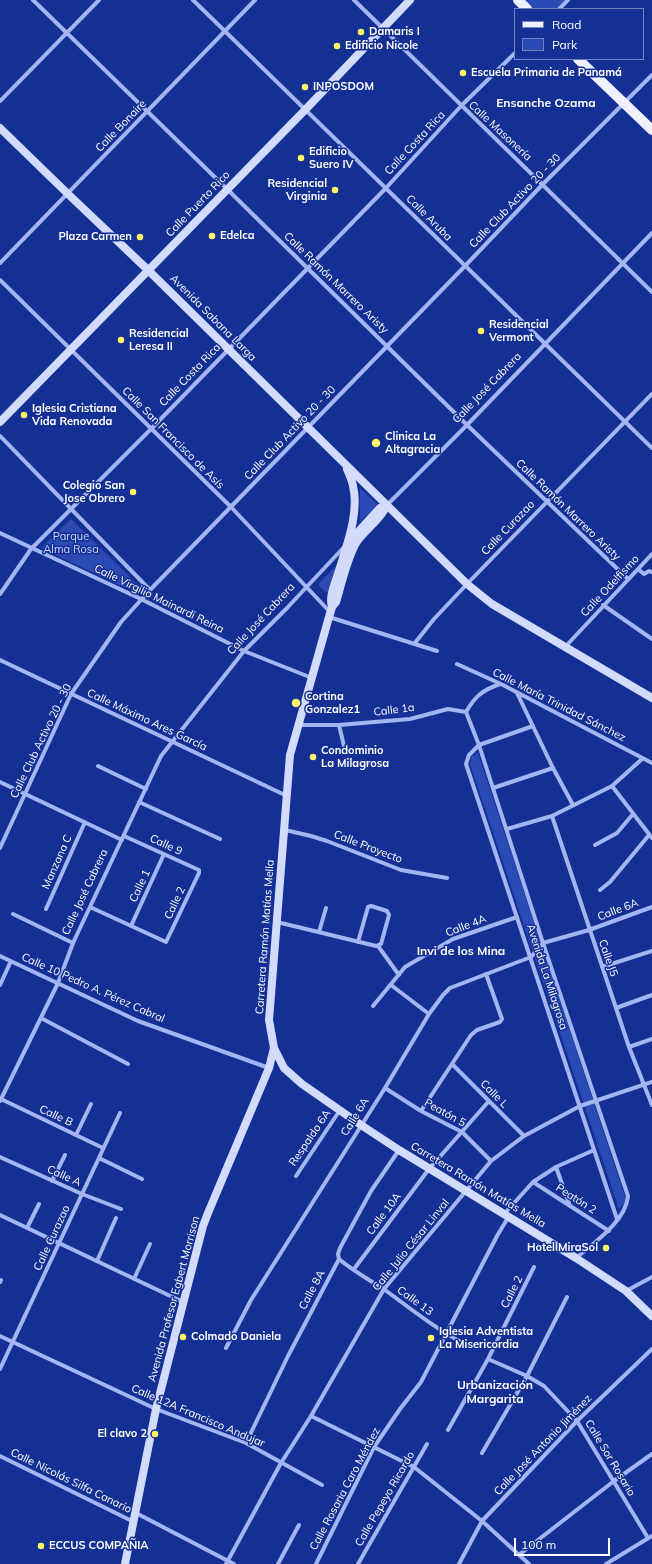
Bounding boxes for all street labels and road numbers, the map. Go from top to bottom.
street label: Calle Bonaire [93,97,149,155]
street label: Calle Masonería [466,98,534,164]
street label: Calle Costa Rica [382,108,448,178]
street label: Calle Club Activo 20 - 30 [467,151,563,251]
street label: Calle Puerto Rico [163,168,233,240]
street label: Calle Aruba [403,192,455,244]
street label: Calle Ramón Marrero Aristy [281,230,391,336]
street label: Avenida Sabana Larga [167,272,259,364]
street label: Calle Costa Rica [157,341,223,409]
street label: Calle José Cabrera [450,350,524,426]
street label: Calle Club Activo 20 - 30 [242,383,338,483]
street label: Calle San Francisco de Asís [119,384,227,492]
street label: Calle Ramón Marrero Aristy [513,457,623,563]
street label: Calle Curazao [479,498,537,558]
street label: Calle Odelfismo [578,552,642,620]
street label: Calle Virgilio Mainardi Reina [92,562,226,636]
street label: Calle José Cabrera [224,580,298,658]
street label: Calle María Trinidad Sánchez [490,666,628,744]
street label: Calle Club Activo 20 - 30 [8,682,74,800]
street label: Calle Máximo Ares García [85,686,209,754]
street label: Calle 1a [373,701,415,719]
street label: Calle Proyecto [332,828,404,866]
street label: Calle 9 [148,832,184,858]
street label: Manzana C [39,833,75,891]
street label: Calle José Cabrera [59,847,111,937]
street label: Carretera Ramón Matías Mella [253,859,277,1015]
street label: Calle 1 [127,868,153,904]
street label: Calle 2 [162,885,188,921]
street label: Calle 6A [596,896,640,924]
street label: Calle 4A [444,912,488,940]
street label: Avenida La Milagrosa [524,923,570,1031]
street label: Calle J5 [596,938,620,978]
street label: Calle 10 Pedro A. Pérez Cabral [19,950,167,1026]
street label: Calle L [477,1077,511,1111]
street label: Calle 6A [338,1095,372,1139]
street label: Peatón 5 [422,1096,468,1130]
street label: Calle B [37,1103,75,1129]
street label: Respaldo 6A [286,1107,334,1169]
street label: Carretera Ramón Matías Mella [408,1139,548,1231]
street label: Calle A [45,1163,83,1189]
street label: Peatón 2 [553,1181,599,1217]
street label: Calle 10A [364,1190,404,1238]
street label: Calle Julio César Linval [370,1196,452,1294]
street label: Calle Curazao [31,1203,73,1273]
street label: Avenida Profesor Egbert Morrison [145,1215,203,1383]
street label: Calle 8A [296,1268,328,1312]
street label: Calle 2 [498,1274,526,1310]
street label: Calle 13 [394,1284,436,1318]
street label: Calle 12A Francisco Andujar [129,1382,267,1450]
street label: Calle José Antonio Jiménez [491,1392,595,1498]
street label: Calle Sor Rosario [582,1417,638,1499]
street label: Calle Rosaria Caro Méndez [307,1425,383,1553]
street label: Calle Nicolás Silfa Canario [8,1446,134,1516]
street label: Calle Pepeyo Ricardo [352,1449,418,1549]

